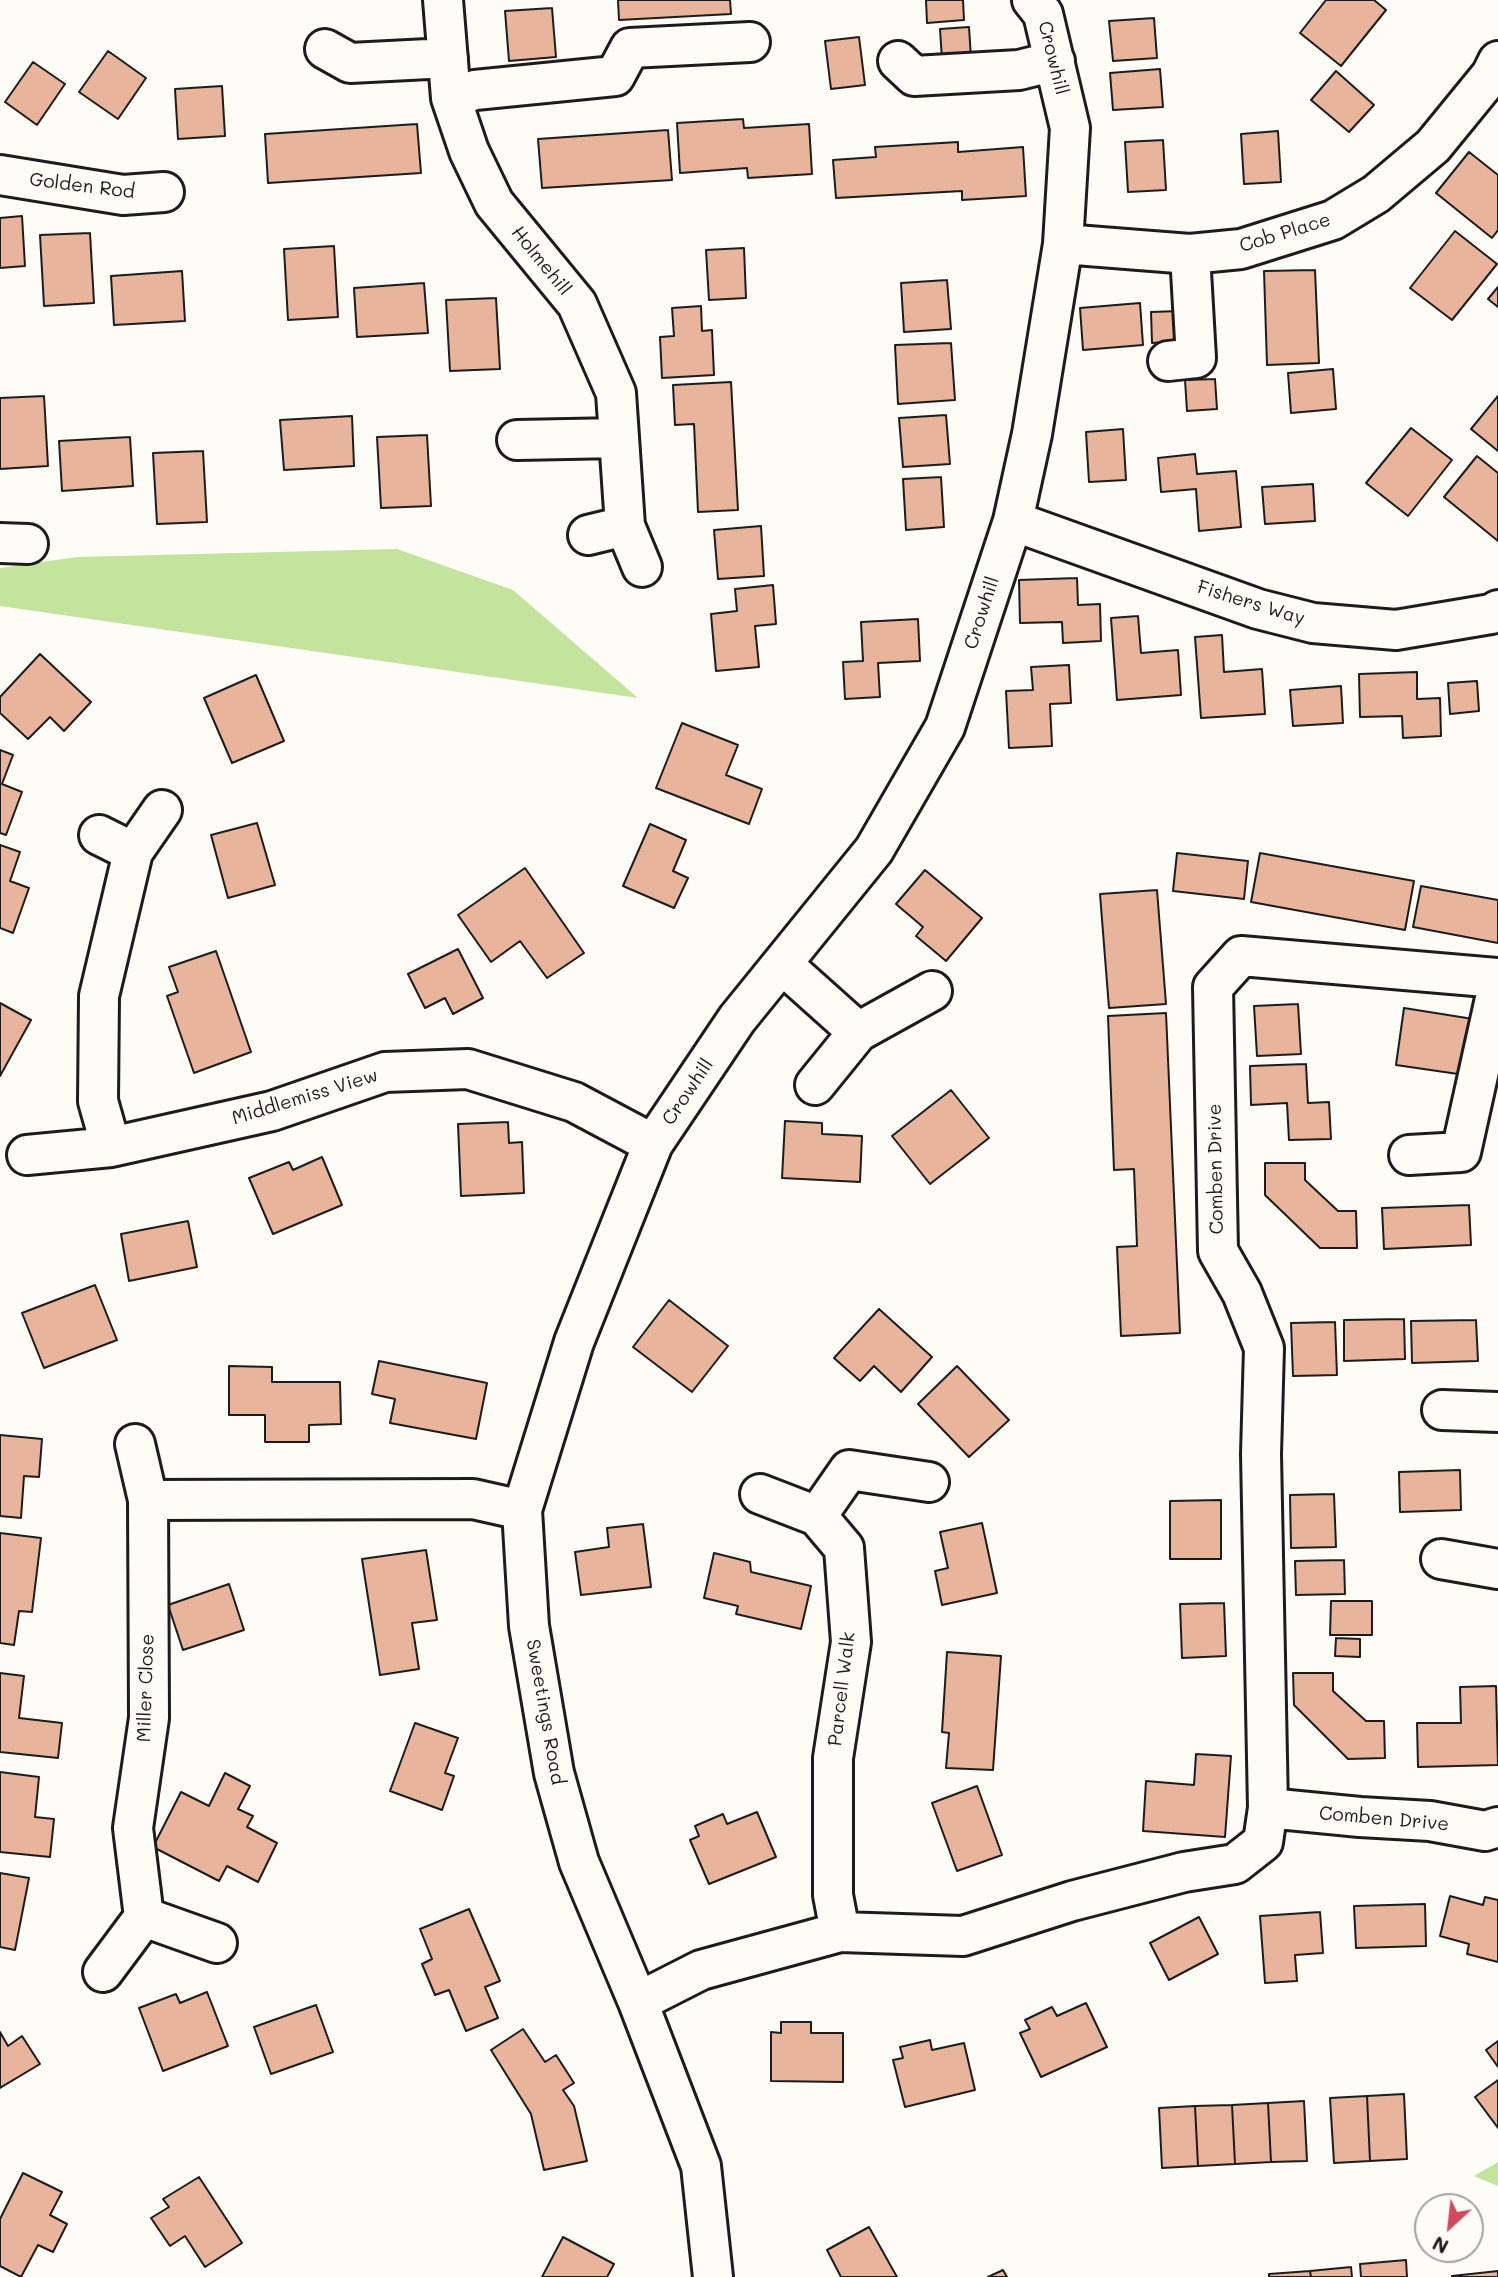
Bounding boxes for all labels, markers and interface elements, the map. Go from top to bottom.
street label: Crowhill [1033,19,1073,97]
street label: Golden Rod [28,168,136,204]
street label: Cob Place [1237,208,1333,258]
street label: Holmehill [506,222,576,300]
street label: Crowhill [960,574,1004,652]
street label: Fishers Way [1194,576,1308,630]
street label: Crowhill [658,1054,718,1130]
street label: Middlemiss View [229,1064,381,1130]
street label: Comben Drive [1203,1103,1229,1235]
street label: Parcell Walk [824,1631,860,1747]
street label: Miller Close [133,1633,159,1743]
street label: Sweetings Road [521,1637,569,1787]
street label: Comben Drive [1318,1802,1450,1836]
north arrow [1414,2193,1484,2263]
text: N [1428,2231,1452,2260]

